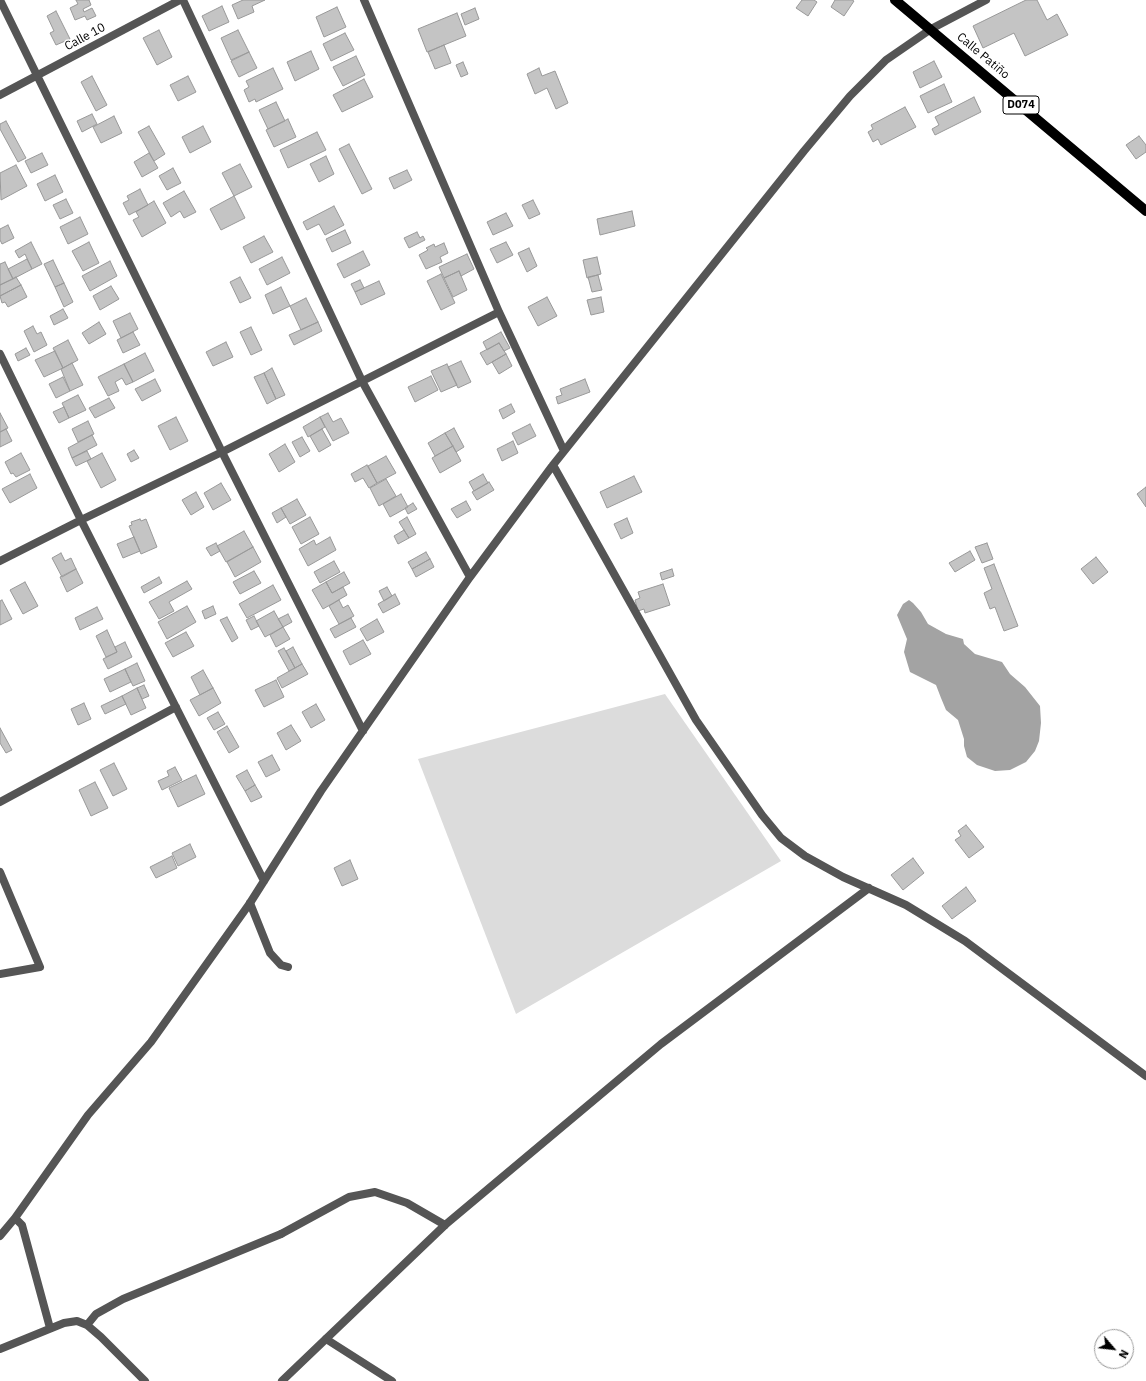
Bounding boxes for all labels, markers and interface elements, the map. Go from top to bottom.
street label: Calle 10 [62,20,108,54]
street label: Calle Patiño [954,30,1012,82]
road number: D074 [1003,96,1039,114]
north arrow [1094,1329,1134,1369]
text: N [1116,1347,1132,1361]

